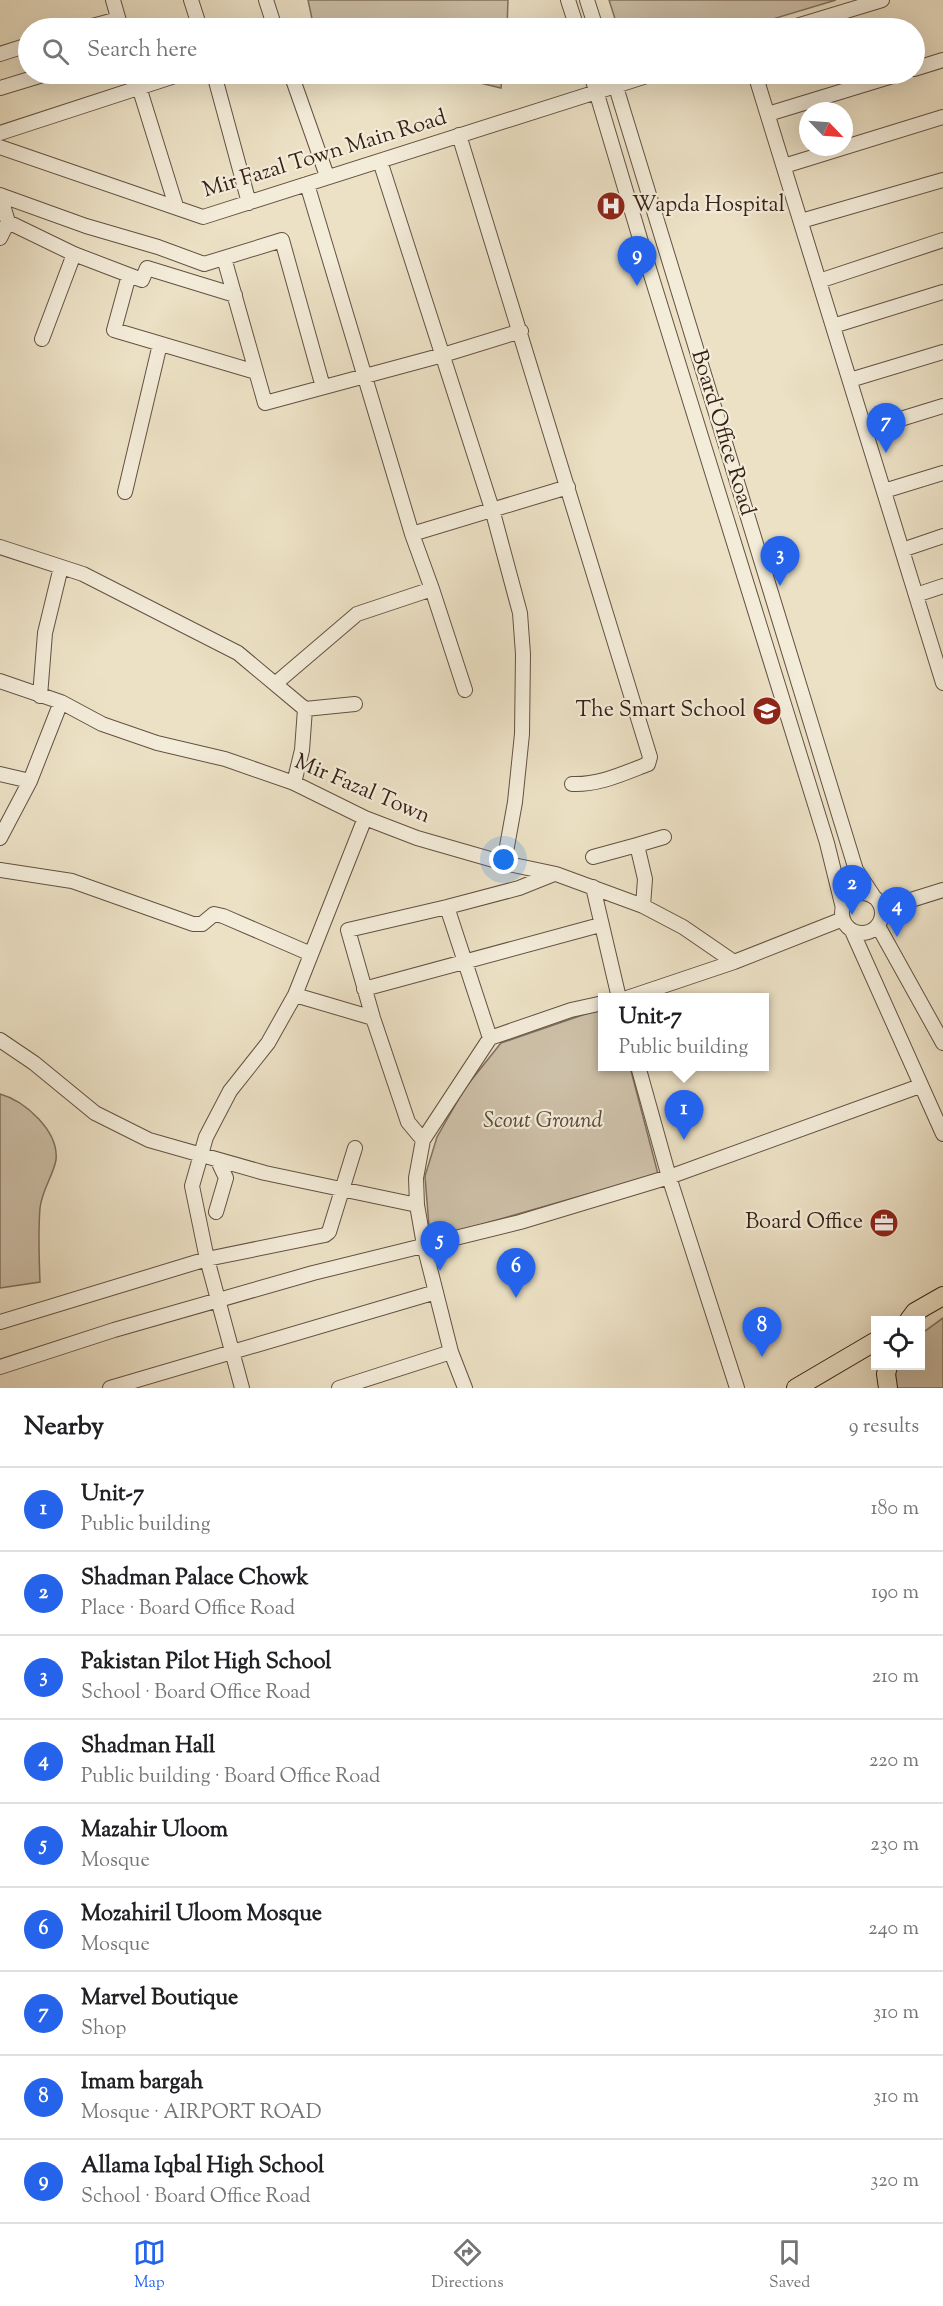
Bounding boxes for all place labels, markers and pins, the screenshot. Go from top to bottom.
hospital icon: Wapda Hospital [595,190,627,222]
place label: Wapda Hospital [632,190,785,222]
pin: 9 [618,236,656,286]
pin: 7 [866,404,906,453]
pin: 3 [760,536,800,586]
place label: The Smart School [576,695,746,727]
school or university icon: The Smart School [751,695,783,727]
pin: 2 [832,866,872,915]
pin: 4 [878,888,916,937]
pin: 1 [664,1090,704,1140]
place label: Board Office [745,1207,863,1239]
office icon: Board Office [868,1207,900,1239]
pin: 5 [420,1222,460,1271]
pin: 6 [496,1248,536,1298]
pin: 8 [742,1308,782,1357]

